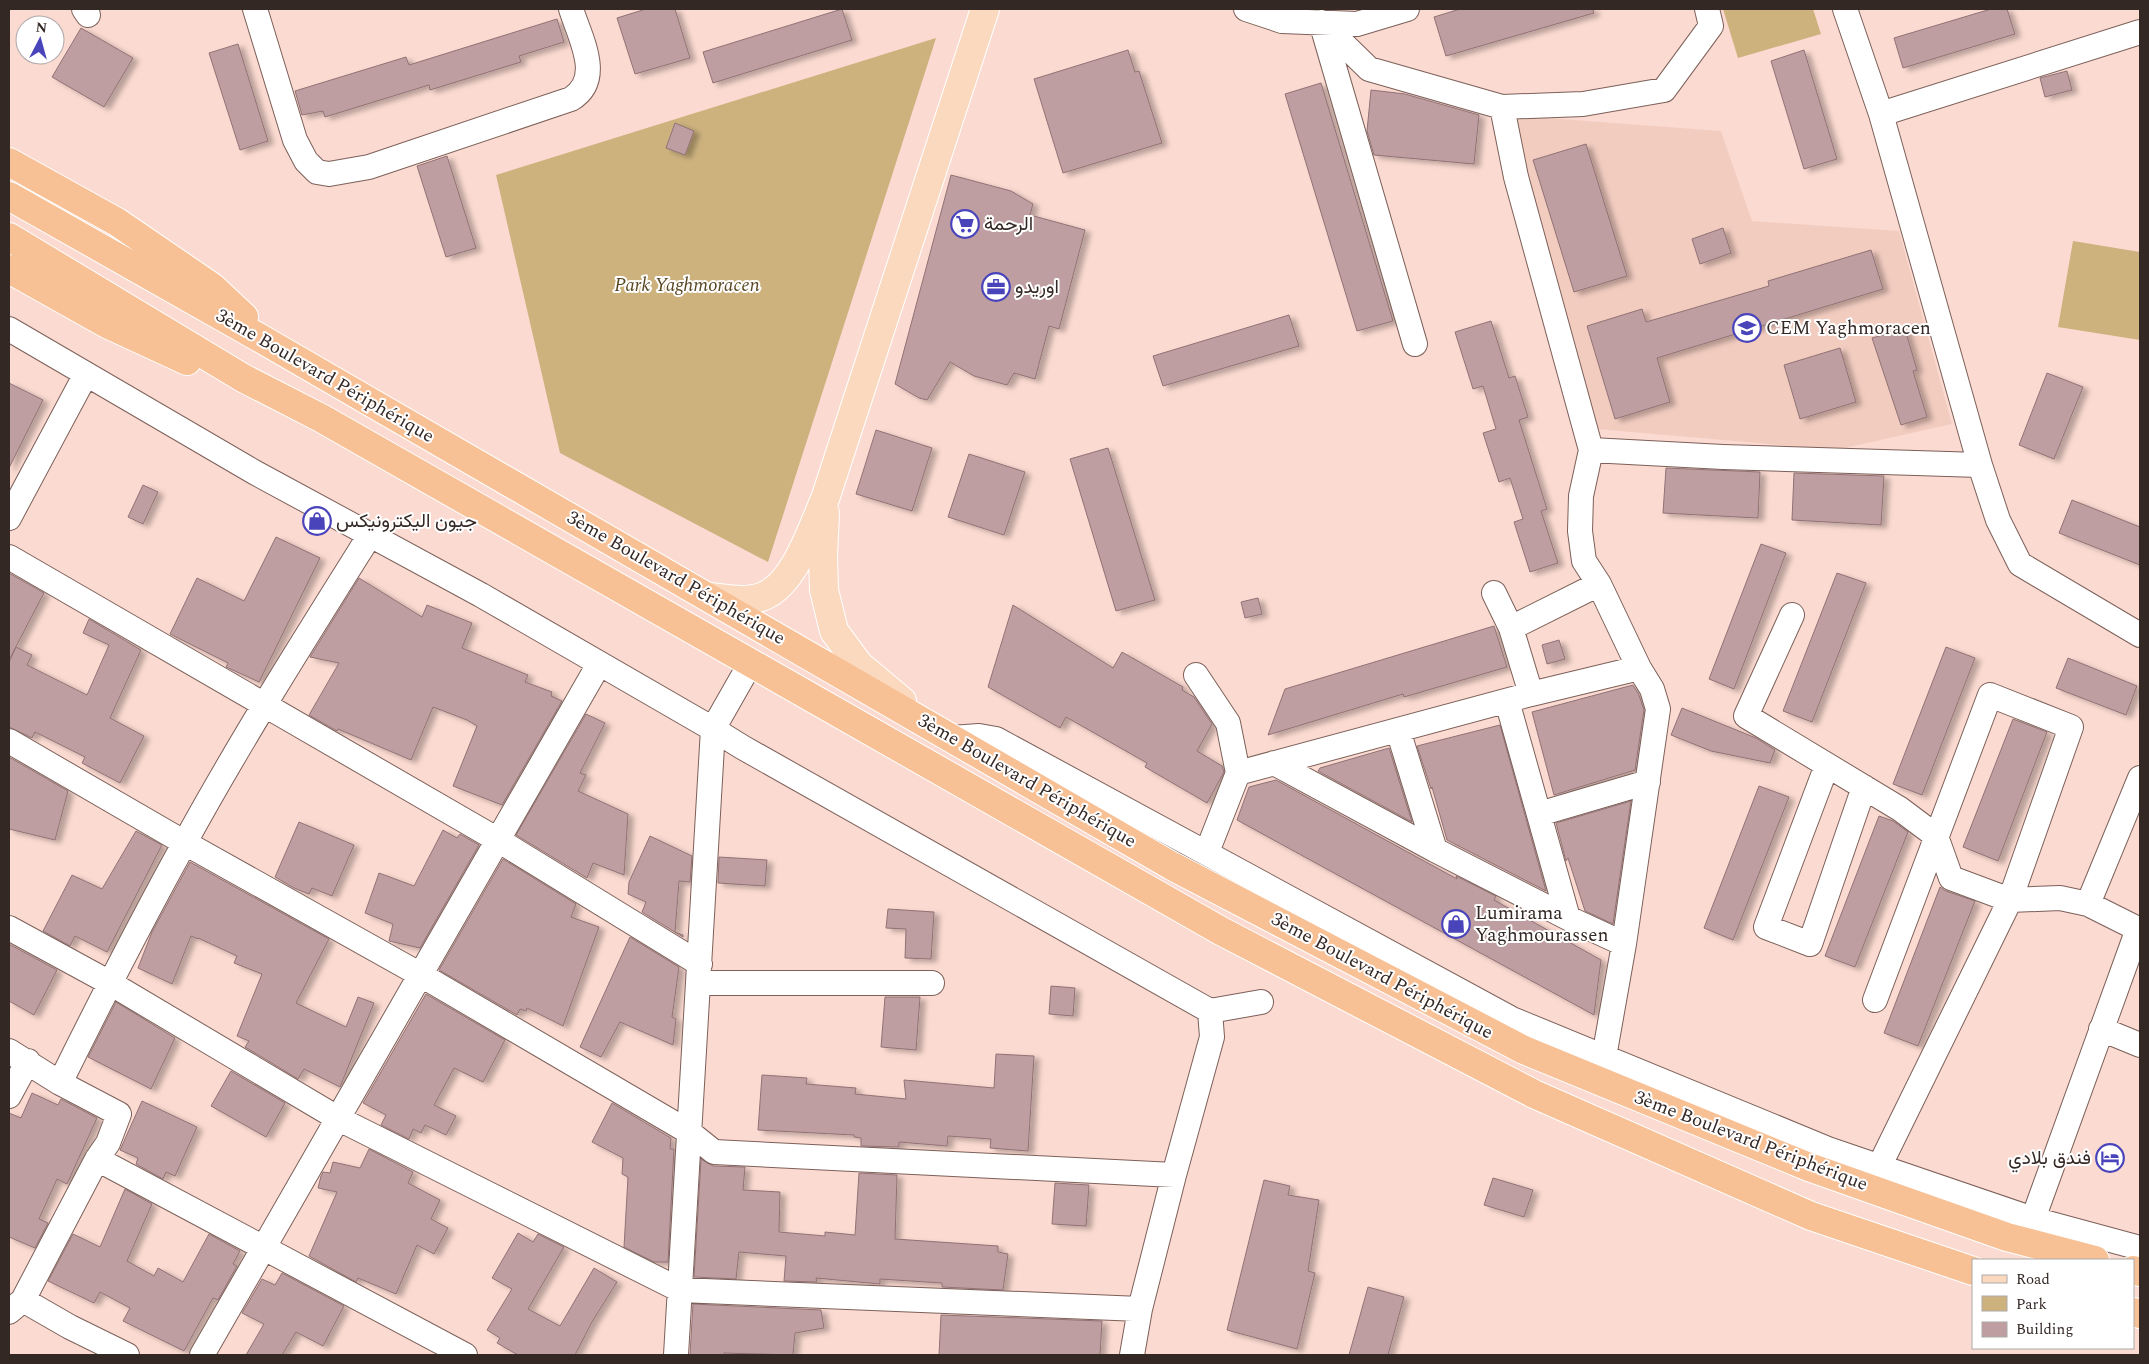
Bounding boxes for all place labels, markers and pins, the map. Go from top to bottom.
supermarket icon: الرحمة [950,209,980,239]
place label: الرحمة [984,210,1033,239]
office icon: اوريدو [981,272,1011,302]
place label: اوريدو [1015,273,1059,302]
school or university icon: CEM Yaghmoracen [1732,313,1762,343]
place label: CEM Yaghmoracen [1766,314,1931,343]
shop icon: جيون اليكترونيكس [302,506,332,536]
place label: جيون اليكترونيكس [336,507,477,536]
place label: Lumirama Yaghmourassen [1475,899,1609,950]
shop icon: Lumirama Yaghmourassen [1441,909,1471,939]
hotel icon: فندق بلادي [2095,1143,2125,1173]
place label: فندق بلادي [2008,1144,2091,1173]

